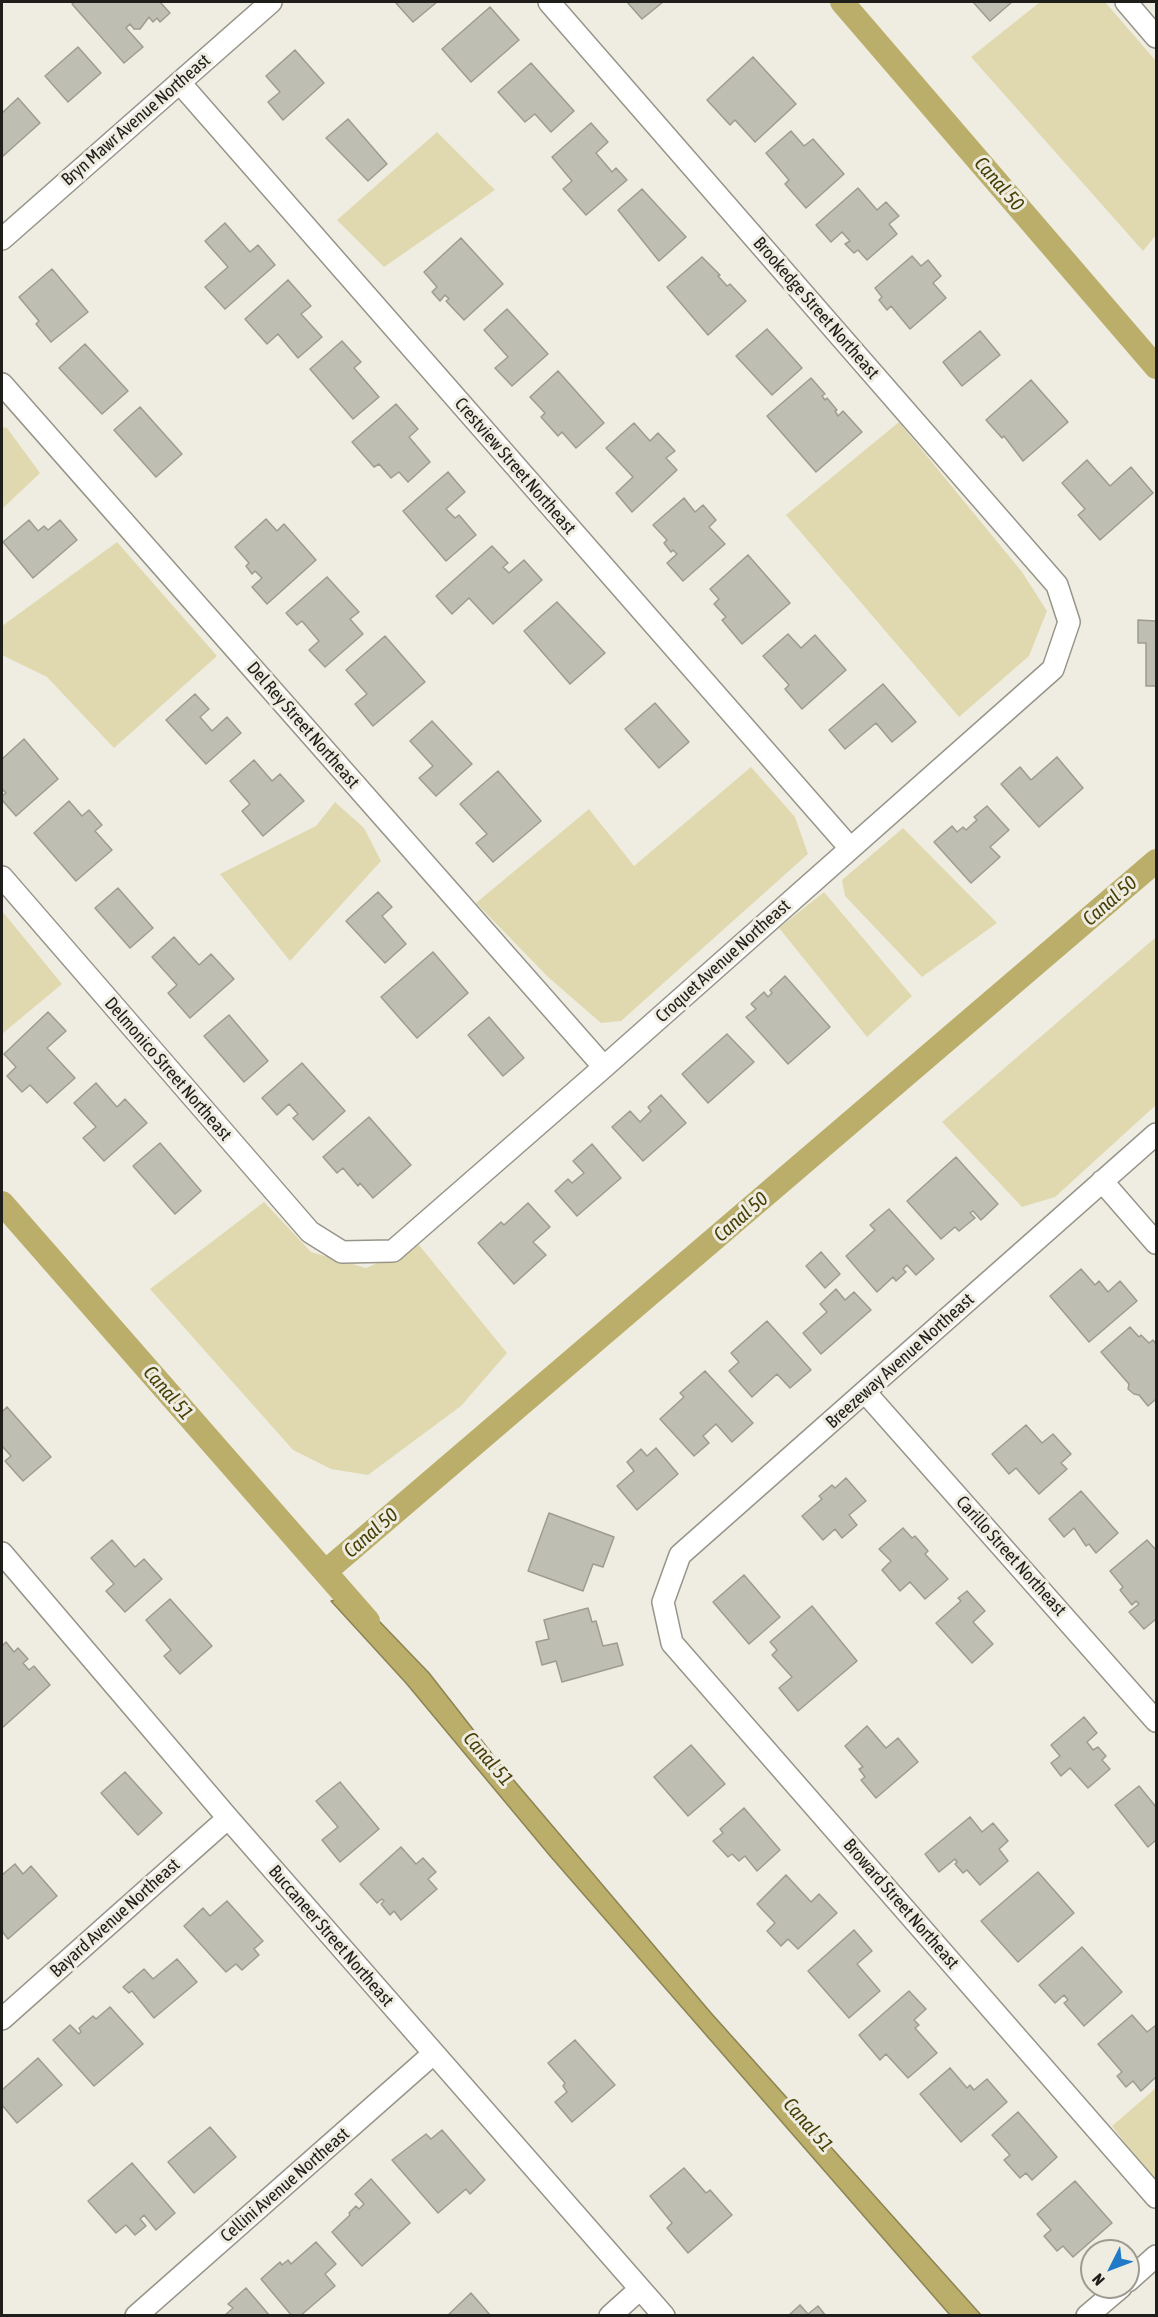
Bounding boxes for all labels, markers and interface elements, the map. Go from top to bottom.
street label: Bryn Mawr Avenue Northeast [57,50,215,190]
water label: Canal 50 [969,152,1029,216]
street label: Brookedge Street Northeast [748,233,884,383]
street label: Crestview Street Northeast [450,393,580,539]
street label: Del Rey Street Northeast [242,657,364,793]
water label: Canal 50 [1078,871,1142,931]
street label: Croquet Avenue Northeast [651,895,795,1027]
street label: Delmonico Street Northeast [100,993,236,1145]
water label: Canal 50 [709,1187,773,1247]
street label: Breezeway Avenue Northeast [822,1289,978,1433]
water label: Canal 51 [138,1361,198,1425]
street label: Carillo Street Northeast [951,1491,1071,1621]
water label: Canal 50 [339,1503,403,1563]
water label: Canal 51 [458,1727,518,1791]
street label: Broward Street Northeast [839,1834,963,1974]
street label: Bayard Avenue Northeast [46,1854,184,1982]
street label: Buccaneer Street Northeast [264,1861,398,2011]
water label: Canal 51 [778,2093,838,2157]
street label: Cellini Avenue Northeast [216,2123,354,2247]
north arrow [1080,2239,1140,2299]
text: N [1088,2270,1108,2289]

